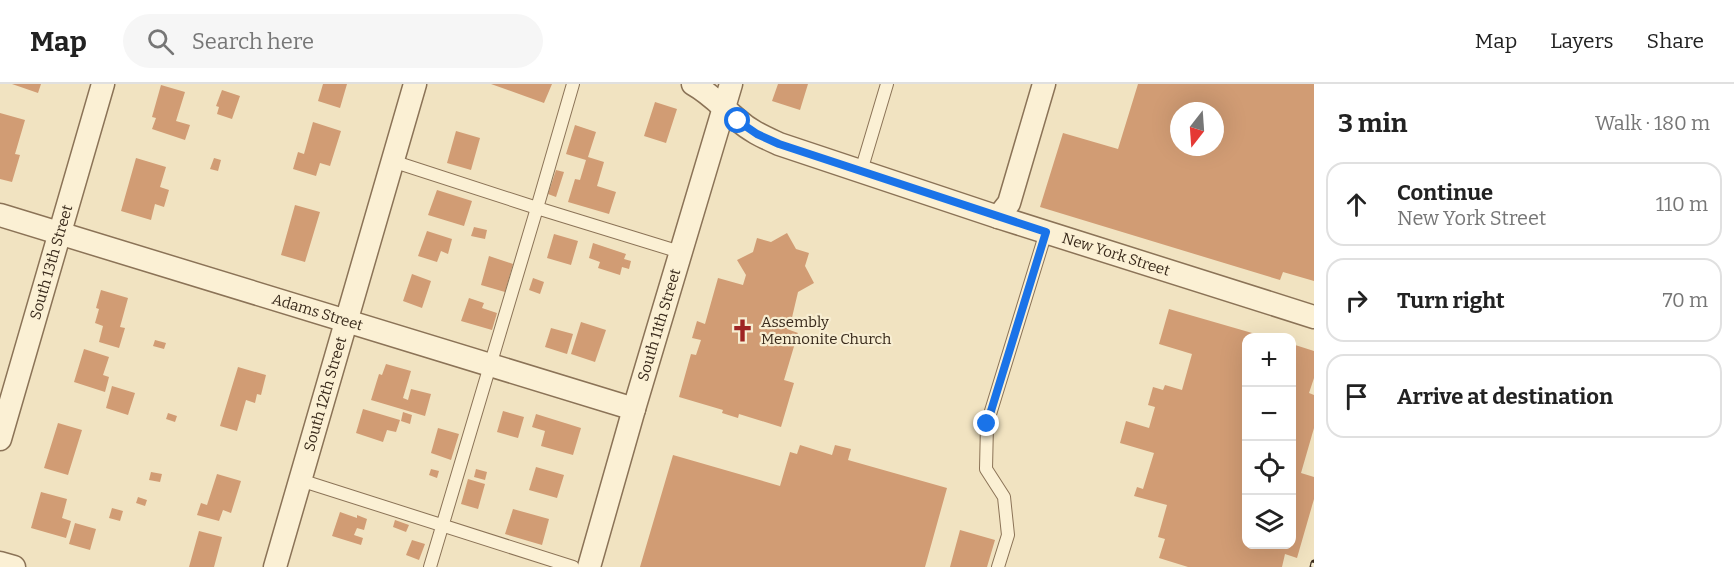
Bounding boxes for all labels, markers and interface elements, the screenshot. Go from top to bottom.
search box [123,14,543,68]
text: Map [30,25,87,58]
icon: search [144,25,177,58]
text: Search here [192,28,314,55]
text: Map [1475,28,1517,54]
text: Layers [1550,28,1614,54]
text: Share [1647,28,1704,54]
north arrow [1170,102,1224,156]
route start [724,107,750,133]
text: 3 min [1338,108,1407,139]
text: Walk · 180 m [1595,111,1710,135]
text: Continue [1397,179,1493,206]
icon: ahead [1340,188,1373,221]
text: 110 m [1656,192,1708,216]
street label: South 13th Street [26,202,77,322]
text: New York Street [1397,206,1546,230]
street label: New York Street [1060,229,1173,280]
street label: South 11th Street [634,266,685,383]
icon: right [1340,284,1373,317]
text: Turn right [1397,287,1505,314]
text: 70 m [1662,288,1708,312]
street label: Adams Street [270,290,366,335]
place label: Assembly Mennonite Church [761,313,892,348]
church icon: Assembly Mennonite Church [730,318,756,344]
map controls [1242,333,1296,549]
button: + [1242,333,1296,387]
street label: South 12th Street [300,334,350,454]
icon: arrive [1340,380,1373,413]
text: Arrive at destination [1397,383,1613,410]
button: − [1242,387,1296,441]
route end [973,410,999,436]
button: locate [1242,441,1296,495]
button: layers [1242,495,1296,549]

